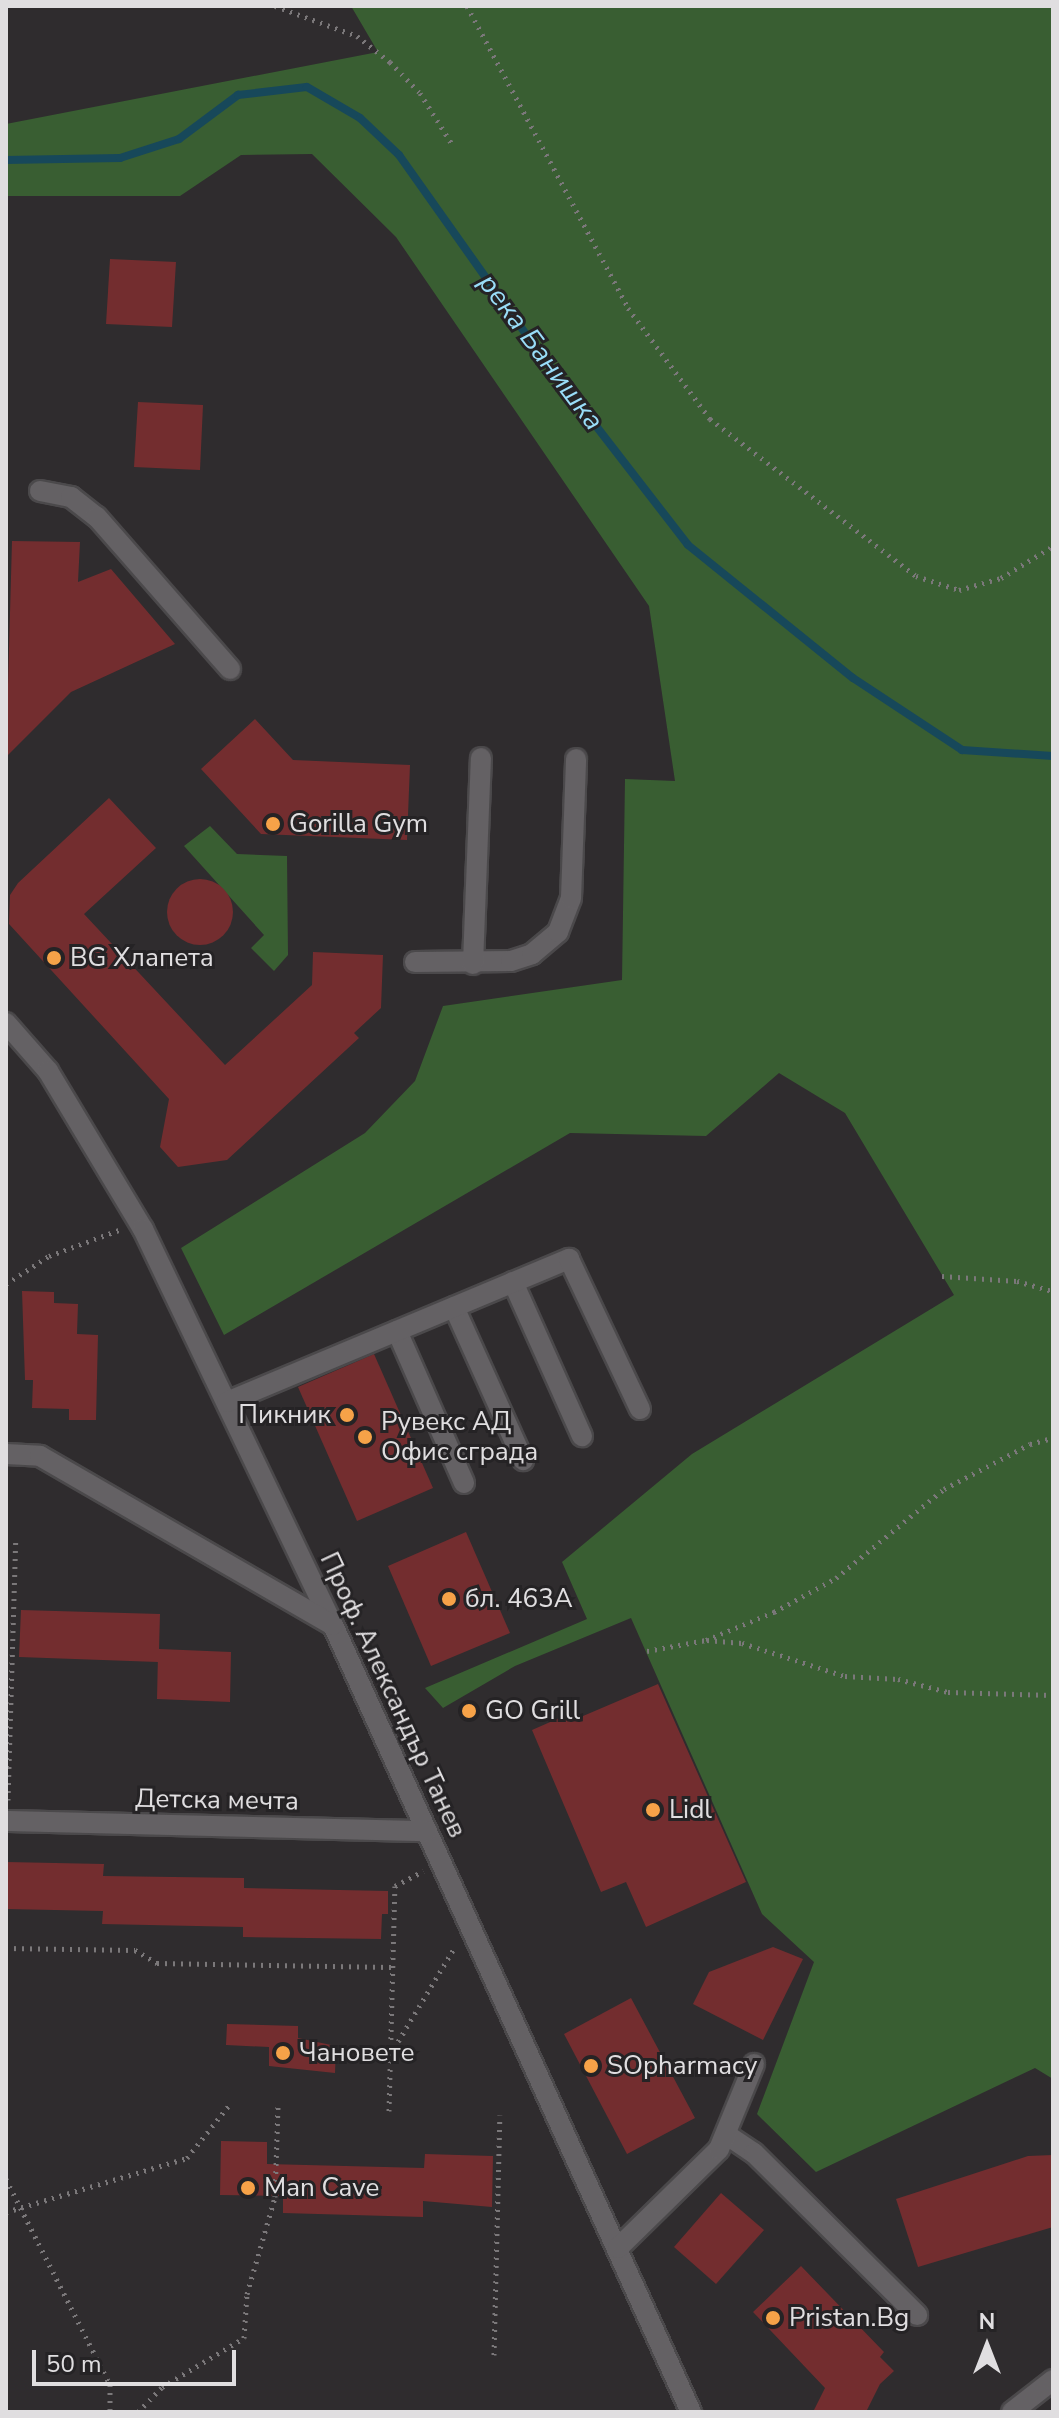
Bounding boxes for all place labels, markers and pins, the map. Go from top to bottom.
place label: Gorilla Gym [289,808,428,840]
marker: Gorilla Gym [264,815,282,833]
place label: BG Хлапета [70,942,214,974]
marker: BG Хлапета [45,949,63,967]
place label: Пикник [238,1399,331,1431]
marker: Пикник [338,1406,356,1424]
place label: Рувекс АД Офис сграда [381,1406,538,1468]
marker: Рувекс АД Офис сграда [356,1428,374,1446]
place label: бл. 463А [465,1583,573,1615]
marker: бл. 463А [440,1590,458,1608]
place label: GO Grill [485,1695,580,1727]
marker: GO Grill [460,1702,478,1720]
place label: Lidl [669,1794,712,1826]
marker: Lidl [644,1801,662,1819]
place label: Чановете [299,2037,414,2069]
marker: Чановете [274,2044,292,2062]
place label: SOpharmacy [607,2050,757,2082]
marker: SOpharmacy [582,2057,600,2075]
place label: Man Cave [264,2172,379,2204]
marker: Man Cave [239,2179,257,2197]
place label: Pristan.Bg [789,2302,909,2334]
marker: Pristan.Bg [764,2309,782,2327]

